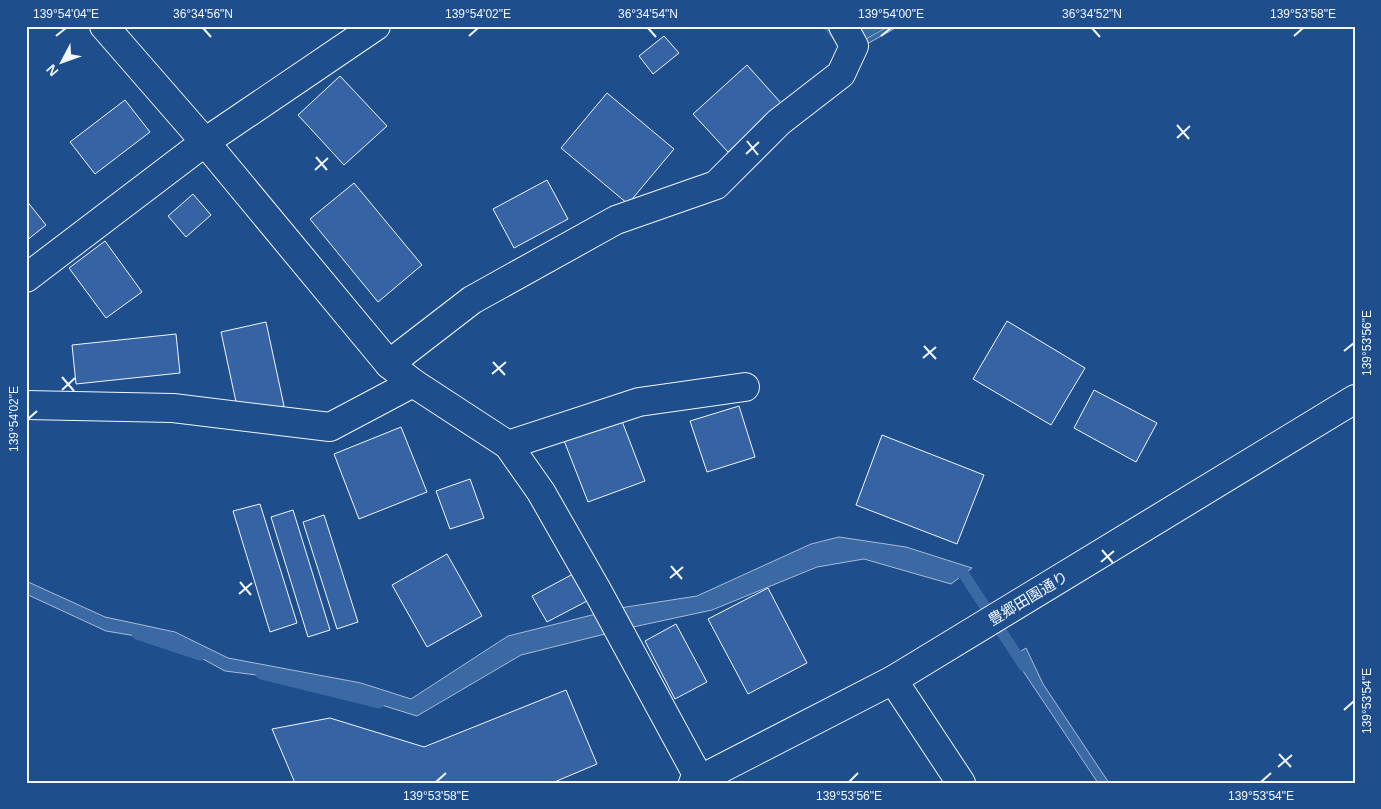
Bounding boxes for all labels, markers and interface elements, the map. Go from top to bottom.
text: 139°54'04"E [33,7,99,21]
text: 36°34'56"N [173,7,233,21]
text: 139°54'02"E [445,7,511,21]
text: 36°34'54"N [618,7,678,21]
text: 139°54'00"E [858,7,924,21]
text: 36°34'52"N [1062,7,1122,21]
text: 139°53'58"E [1270,7,1336,21]
north arrow [38,38,88,88]
text: N [43,61,62,80]
text: 139°53'56"E [1360,310,1374,376]
text: 139°54'02"E [7,386,21,452]
street label: 豊郷田園通り [985,568,1071,628]
text: 139°53'54"E [1360,668,1374,734]
text: 139°53'58"E [403,789,469,803]
text: 139°53'56"E [816,789,882,803]
text: 139°53'54"E [1228,789,1294,803]

